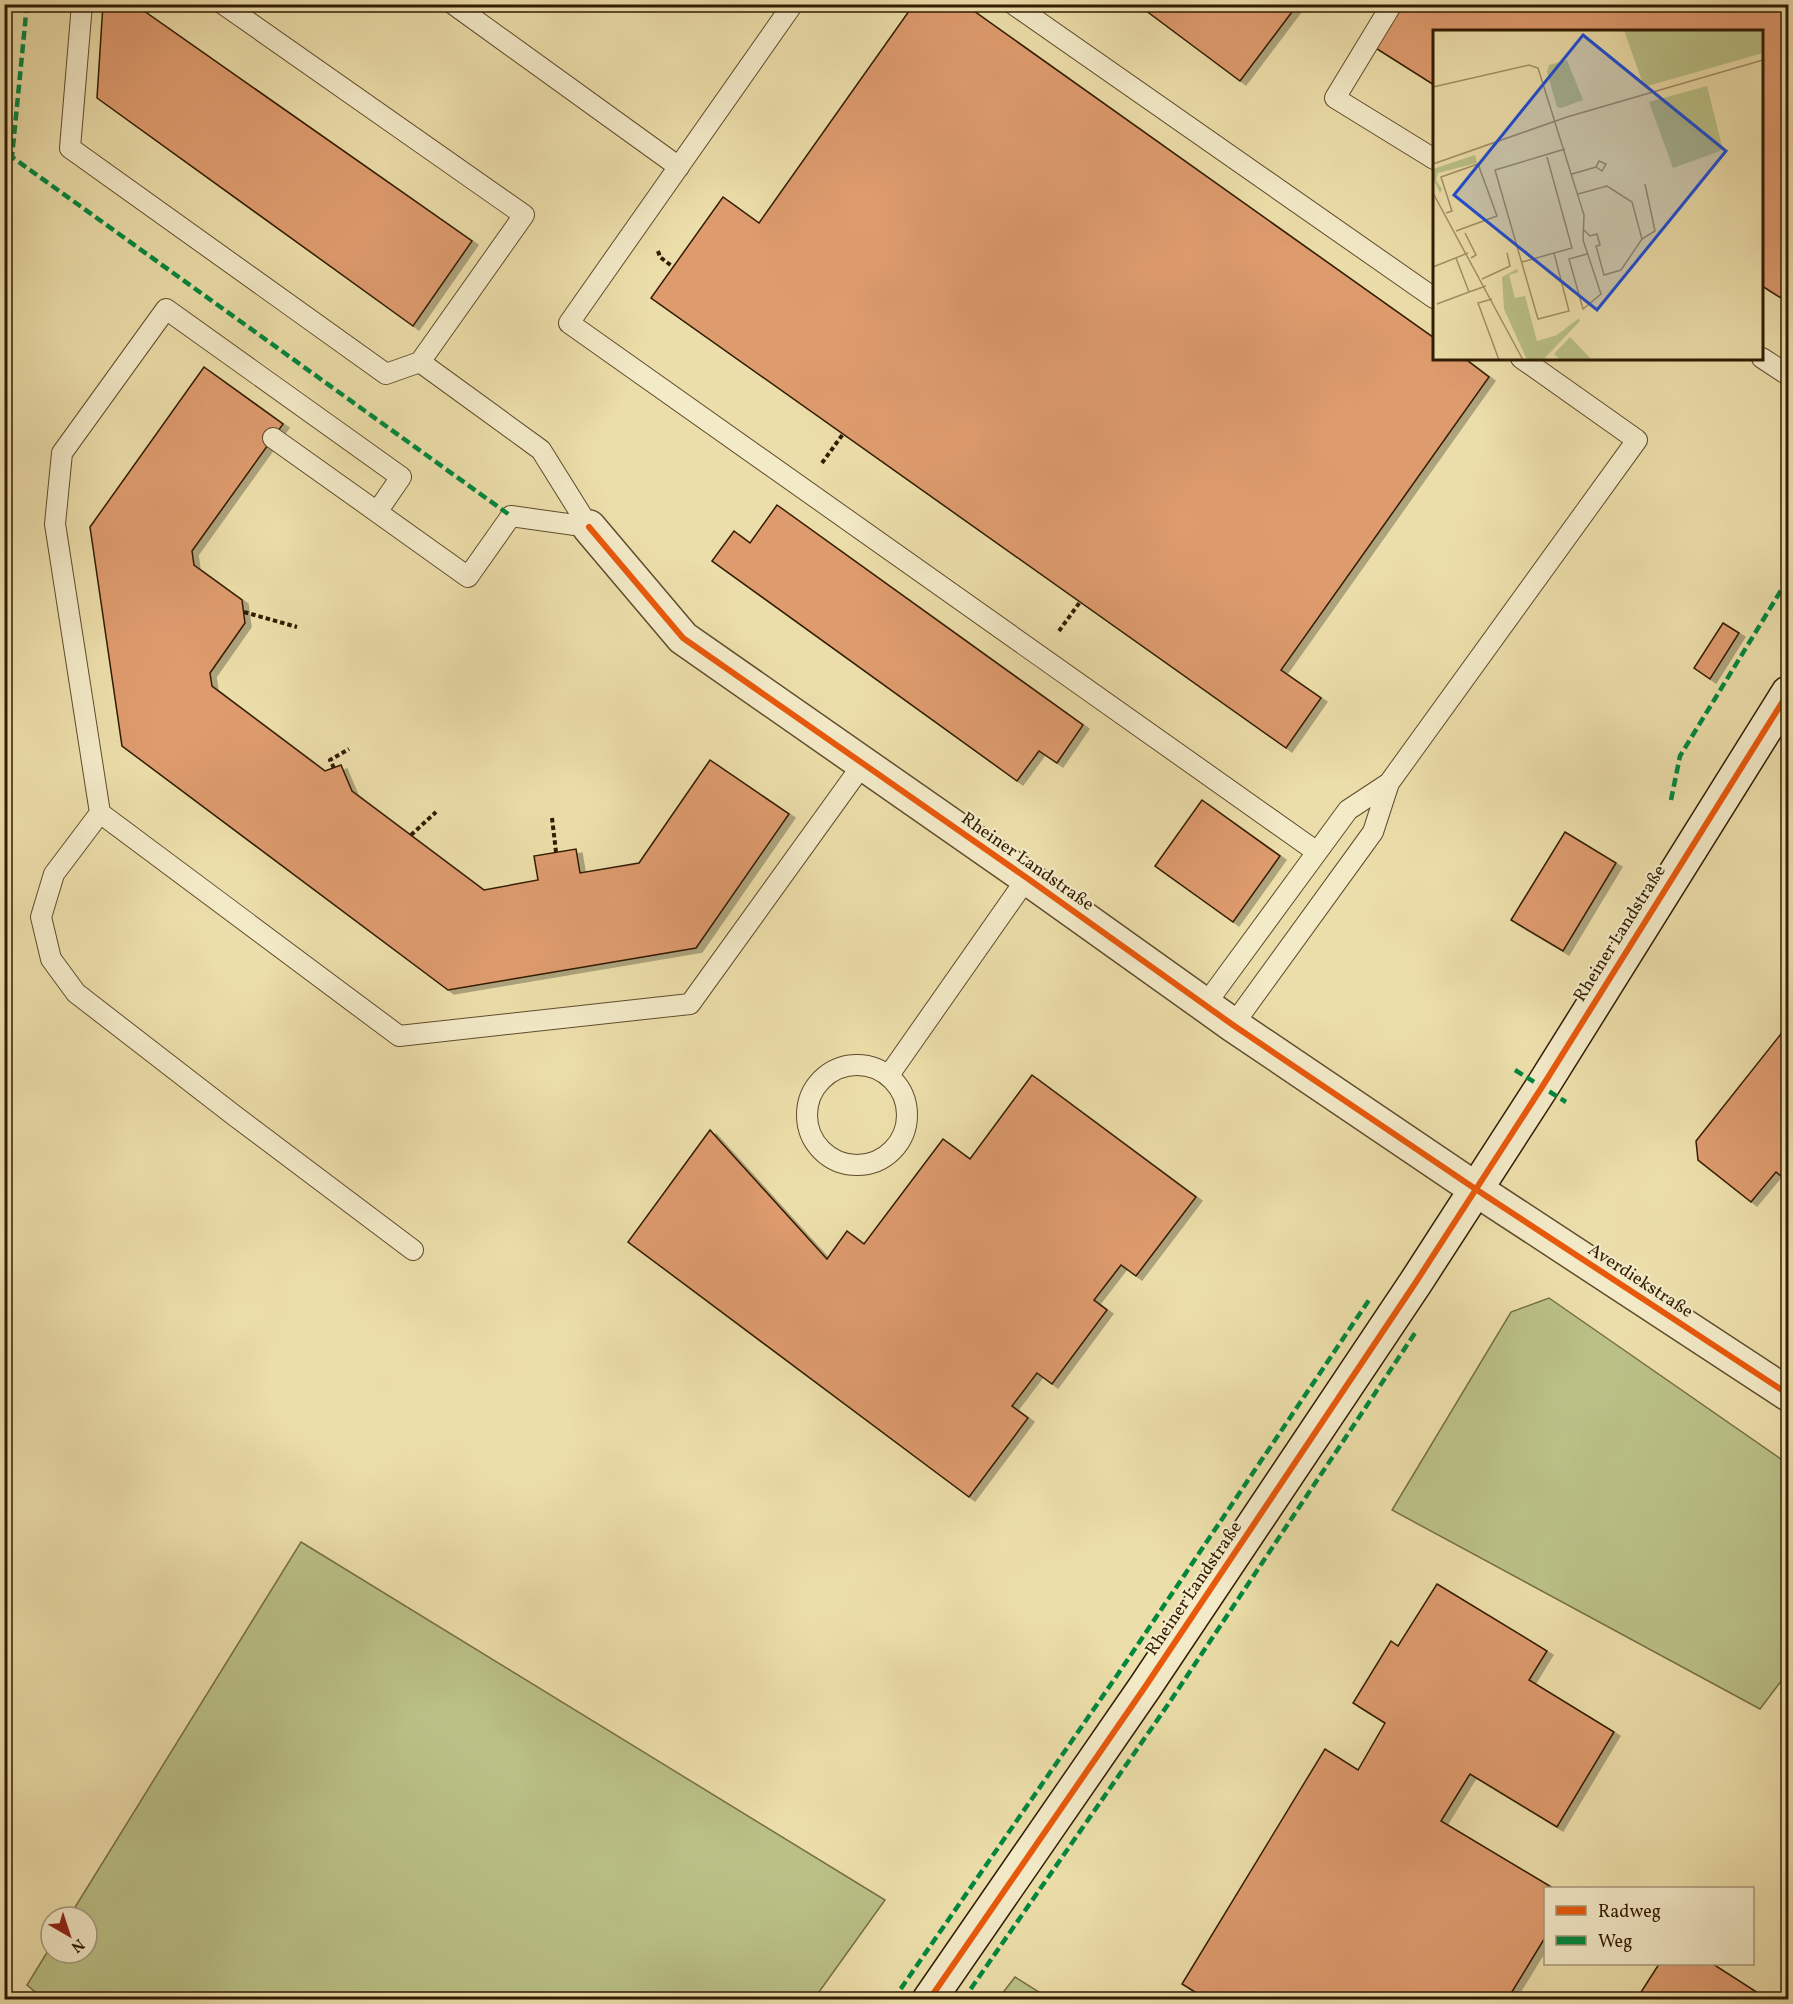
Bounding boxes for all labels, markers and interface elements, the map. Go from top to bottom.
inset map [1433,30,1763,360]
street label: Rheiner Landstraße [956,807,1099,918]
street label: Rheiner Landstraße [1568,861,1673,1007]
street label: Averdiekstraße [1583,1238,1698,1325]
street label: Rheiner Landstraße [1140,1517,1249,1661]
legend [1544,1887,1754,1965]
text: Radweg [1598,1900,1661,1925]
north arrow [39,1905,99,1965]
text: Weg [1598,1930,1632,1955]
text: N [65,1933,89,1958]

